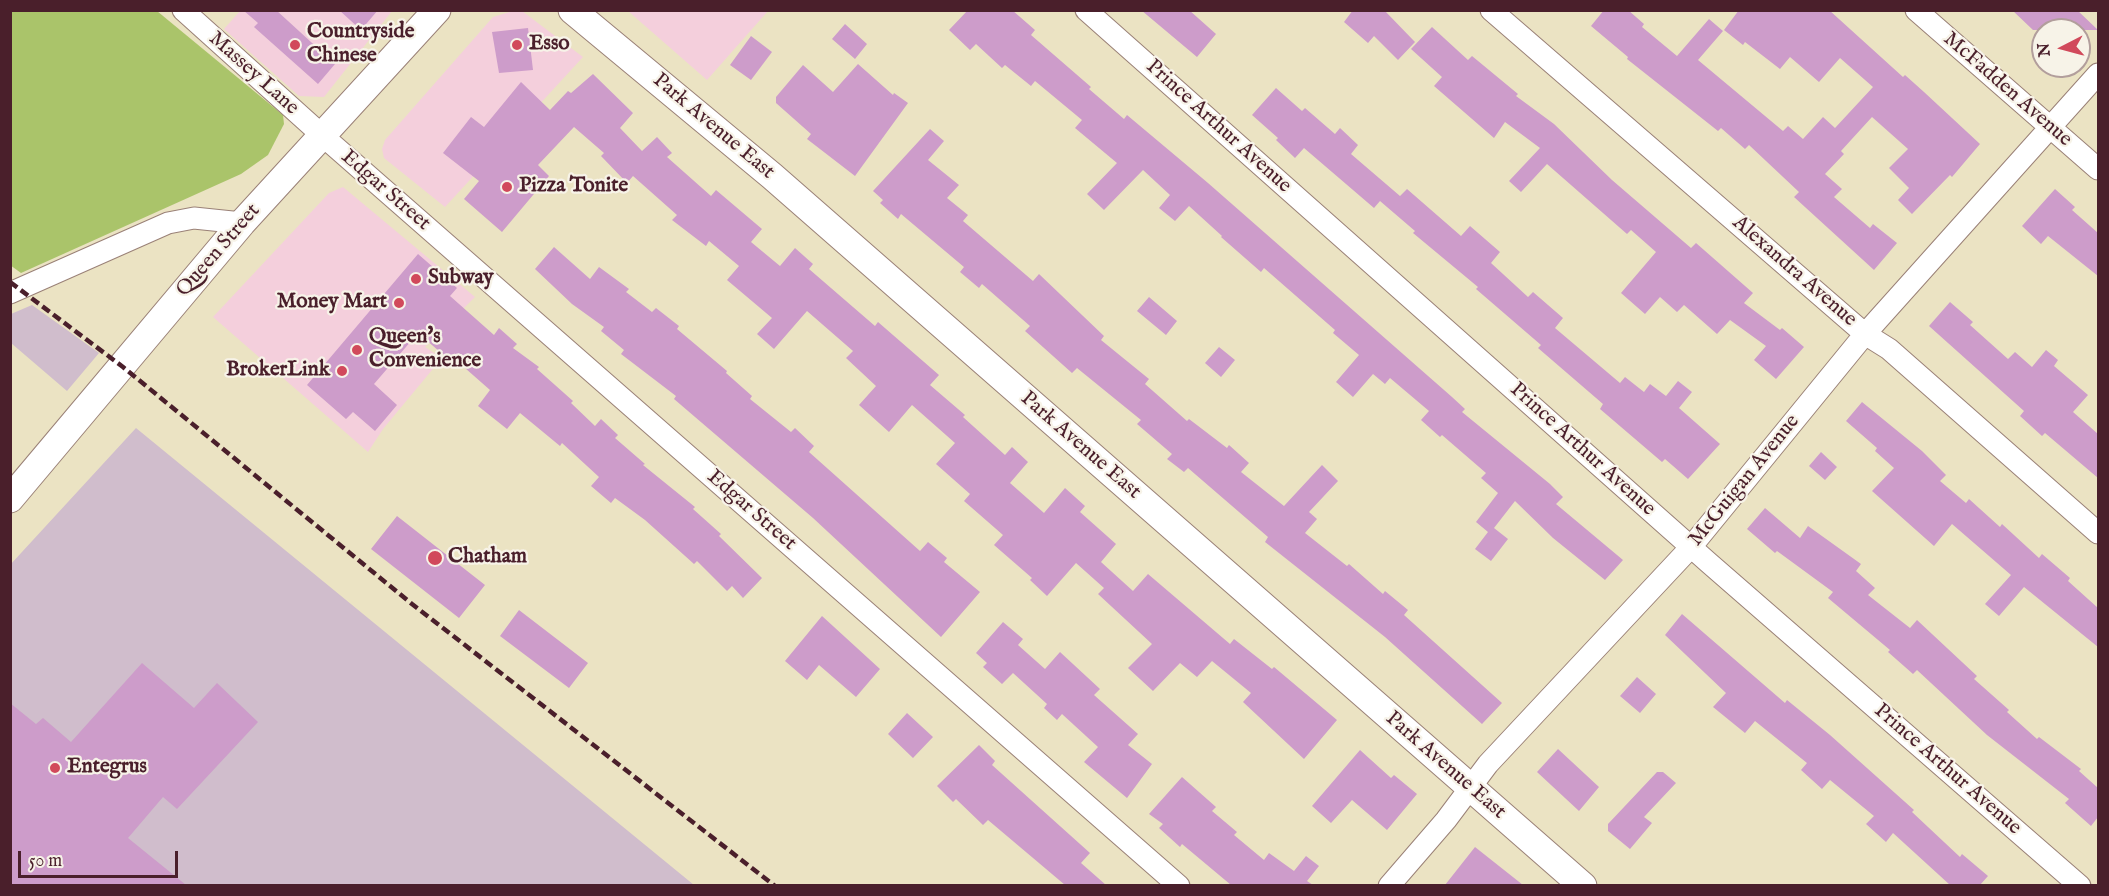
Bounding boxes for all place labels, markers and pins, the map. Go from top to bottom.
place label: Countryside Chinese [307,20,414,70]
place label: Esso [529,32,570,58]
marker: Countryside Chinese [288,38,302,52]
marker: Esso [510,38,524,52]
place label: Pizza Tonite [519,174,628,200]
marker: Pizza Tonite [500,180,514,194]
place label: Subway [428,266,494,292]
marker: Subway [409,272,423,286]
place label: Money Mart [277,290,387,316]
marker: Money Mart [392,296,406,310]
place label: Queen's Convenience [369,325,481,375]
marker: Queen's Convenience [350,343,364,357]
place label: BrokerLink [226,358,330,384]
marker: BrokerLink [335,364,349,378]
place label: Chatham [448,545,527,571]
marker: Chatham [426,549,444,567]
place label: Entegrus [67,755,147,781]
marker: Entegrus [48,761,62,775]

